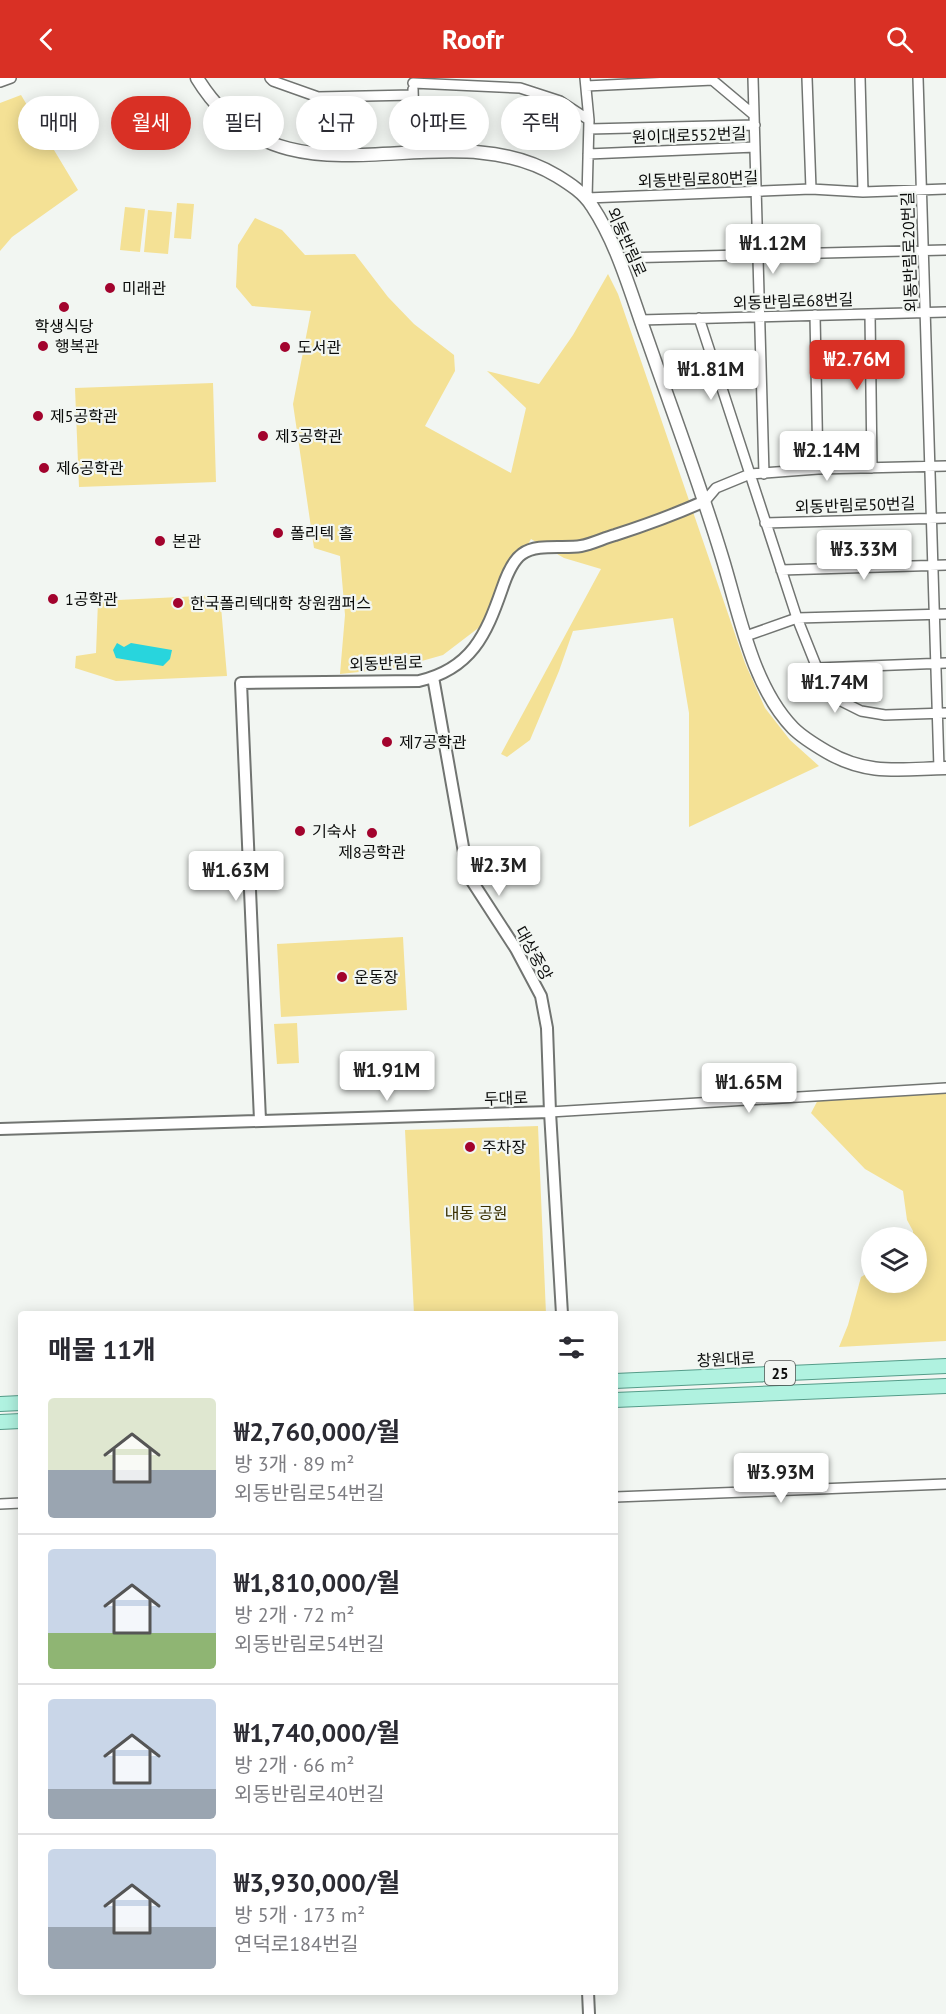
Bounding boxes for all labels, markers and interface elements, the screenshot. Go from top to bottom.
text: Roofr [442,22,504,56]
icon: back [30,23,63,56]
icon: search [883,23,916,56]
chip: 매매 [18,96,99,150]
chip: 월세 [111,96,191,150]
chip: 필터 [203,96,284,150]
chip: 신규 [296,96,377,150]
chip: 아파트 [389,96,489,150]
chip: 주택 [501,96,581,150]
street label: 원이대로552번길 [631,123,747,147]
street label: 외동반림로80번길 [637,167,759,191]
street label: 외동반림로20번길 [897,191,921,313]
street label: 외동반림로 [603,204,651,280]
pin: ₩1.12M [724,224,822,275]
text: ₩1.12M [740,230,806,256]
place label: 미래관 [122,278,166,298]
marker: 미래관 [103,281,117,295]
street label: 외동반림로68번길 [732,289,854,313]
marker: 학생식당 [57,300,71,314]
place label: 학생식당 [35,316,94,336]
place label: 행복관 [55,336,99,356]
place label: 도서관 [297,337,341,357]
marker: 행복관 [36,339,50,353]
marker: 도서관 [278,340,292,354]
pin: ₩2.76M [808,340,906,391]
text: ₩2.76M [824,346,890,372]
pin: ₩1.81M [662,350,760,401]
text: ₩1.81M [678,356,744,382]
place label: 제5공학관 [50,406,118,426]
marker: 제5공학관 [31,409,45,423]
place label: 제3공학관 [275,426,343,446]
marker: 제3공학관 [256,429,270,443]
pin: ₩2.14M [778,431,876,482]
text: ₩2.14M [794,437,860,463]
place label: 제6공학관 [56,458,124,478]
marker: 제6공학관 [37,461,51,475]
street label: 외동반림로50번길 [794,493,916,517]
place label: 폴리텍 홀 [290,523,353,543]
marker: 폴리텍 홀 [271,526,285,540]
pin: ₩3.33M [815,530,913,581]
place label: 본관 [172,531,202,551]
marker: 본관 [153,534,167,548]
text: ₩3.33M [831,536,897,562]
place label: 1공학관 [65,589,118,609]
marker: 1공학관 [46,592,60,606]
place label: 한국폴리텍대학 창원캠퍼스 [190,593,371,613]
marker: 한국폴리텍대학 창원캠퍼스 [171,596,185,610]
street label: 외동반림로 [349,652,423,674]
pin: ₩1.74M [786,663,884,714]
text: ₩1.74M [802,669,868,695]
place label: 제7공학관 [399,732,467,752]
marker: 제7공학관 [380,735,394,749]
place label: 기숙사 [312,821,356,841]
marker: 기숙사 [293,824,307,838]
marker: 제8공학관 [365,826,379,840]
place label: 제8공학관 [338,842,406,862]
pin: ₩2.3M [457,846,541,897]
pin: ₩1.63M [187,851,285,902]
text: ₩2.3M [471,852,527,878]
text: ₩1.63M [203,857,269,883]
street label: 대상중앙 [511,922,557,984]
place label: 운동장 [354,967,398,987]
marker: 운동장 [335,970,349,984]
pin: ₩1.91M [338,1051,436,1102]
text: ₩1.91M [354,1057,420,1083]
pin: ₩1.65M [700,1063,798,1114]
text: ₩1.65M [716,1069,782,1095]
street label: 두대로 [484,1087,529,1109]
place label: 주차장 [482,1137,526,1157]
marker: 주차장 [463,1140,477,1154]
park label: 내동 공원 [444,1203,508,1223]
map controls [861,1227,927,1293]
button: layers [861,1227,927,1293]
icon: filters [555,1331,588,1364]
text: 매물 11개 [48,1333,156,1366]
street label: 창원대로 [696,1347,756,1371]
road number: 25 [765,1361,795,1385]
text: ₩2,760,000/월 [234,1415,400,1448]
icon: home [96,1422,168,1494]
text: 방 3개 · 89 m² [234,1451,354,1477]
pin: ₩3.93M [732,1453,830,1504]
text: ₩3.93M [748,1459,814,1485]
text: 외동반림로54번길 [234,1480,385,1506]
text: ₩1,810,000/월 [234,1566,400,1599]
icon: home [96,1573,168,1645]
text: 방 2개 · 72 m² [234,1602,354,1628]
text: 외동반림로54번길 [234,1631,385,1657]
text: ₩1,740,000/월 [234,1716,400,1749]
icon: home [96,1723,168,1795]
text: 방 2개 · 66 m² [234,1752,354,1778]
text: 외동반림로40번길 [234,1781,385,1807]
text: ₩3,930,000/월 [234,1866,400,1899]
icon: home [96,1873,168,1945]
text: 방 5개 · 173 m² [234,1902,365,1928]
text: 연덕로184번길 [234,1931,359,1957]

